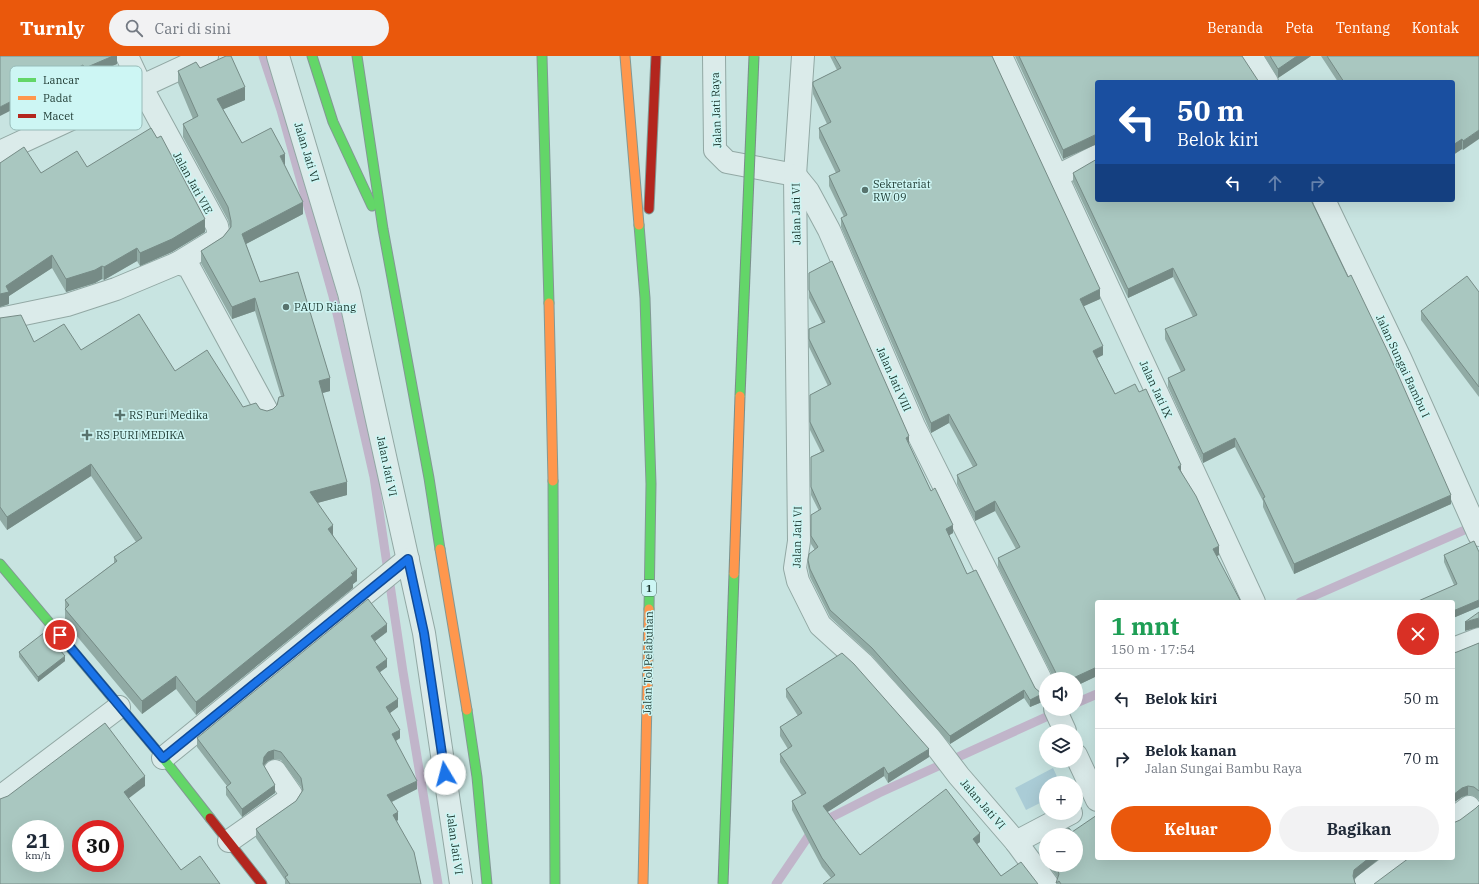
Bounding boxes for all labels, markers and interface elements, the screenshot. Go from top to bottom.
search box [109,10,389,46]
text: Turnly [20,16,85,40]
icon: search [123,17,145,39]
text: Cari di sini [155,19,231,38]
text: Beranda [1207,19,1263,37]
text: Peta [1285,19,1314,37]
text: Tentang [1336,19,1390,37]
text: Kontak [1412,19,1459,37]
legend [10,66,142,130]
street label: Jalan Jati Raya [708,72,724,148]
text: Lancar [43,73,79,87]
text: Padat [43,91,72,105]
text: 50 m [1177,92,1244,129]
icon: left [1111,96,1163,148]
text: Macet [43,109,74,123]
street label: Jalan Jati VI [291,120,323,184]
text: Belok kiri [1177,128,1259,151]
street label: Jalan Jati VIE [170,150,216,216]
icon: left [1222,172,1244,194]
icon: ahead [1264,172,1286,194]
icon: right [1306,172,1328,194]
place label: Sekretariat RW 09 [873,177,931,204]
street label: Jalan Jati VI [788,183,804,245]
marker: Sekretariat RW 09 [860,185,870,195]
place label: PAUD Riang [294,300,356,314]
marker: PAUD Riang [281,302,291,312]
street label: Jalan Sungai Bambu I [1373,312,1433,420]
street label: Jalan Jati VIII [873,344,915,414]
street label: Jalan Jati IX [1137,358,1176,421]
place label: RS Puri Medika [129,408,208,422]
marker: RS Puri Medika [114,409,126,421]
place label: RS PURI MEDIKA [96,428,185,442]
marker: RS PURI MEDIKA [81,429,93,441]
street label: Jalan Jati VI [374,434,400,498]
street label: Jalan Jati VI [789,506,805,568]
road number: 1 [642,580,656,596]
text: 1 mnt [1111,610,1179,642]
street label: Jalan Tol Pelabuhan [640,611,656,715]
button: close [1397,613,1439,655]
pin [43,618,77,652]
icon: arrive [49,624,71,646]
text: 150 m · 17:54 [1111,641,1195,658]
map controls [1039,672,1083,872]
button: sound [1039,672,1083,716]
icon: left [1111,688,1133,710]
text: Belok kiri [1145,689,1217,708]
text: 50 m [1403,689,1439,708]
button: layers [1039,724,1083,768]
text: Belok kanan [1145,741,1237,760]
icon: right [1111,748,1133,770]
text: 70 m [1403,749,1439,768]
position arrow [424,753,466,795]
text: Jalan Sungai Bambu Raya [1145,760,1302,777]
street label: Jalan Jati VI [957,776,1009,832]
button: + [1039,776,1083,820]
button: Keluar [1111,806,1271,852]
button: Bagikan [1279,806,1439,852]
street label: Jalan Jati VI [444,812,466,876]
speed limit sign: 30 [72,820,124,872]
text: 21 [26,827,50,854]
button: − [1039,828,1083,872]
text: km/h [25,849,51,862]

